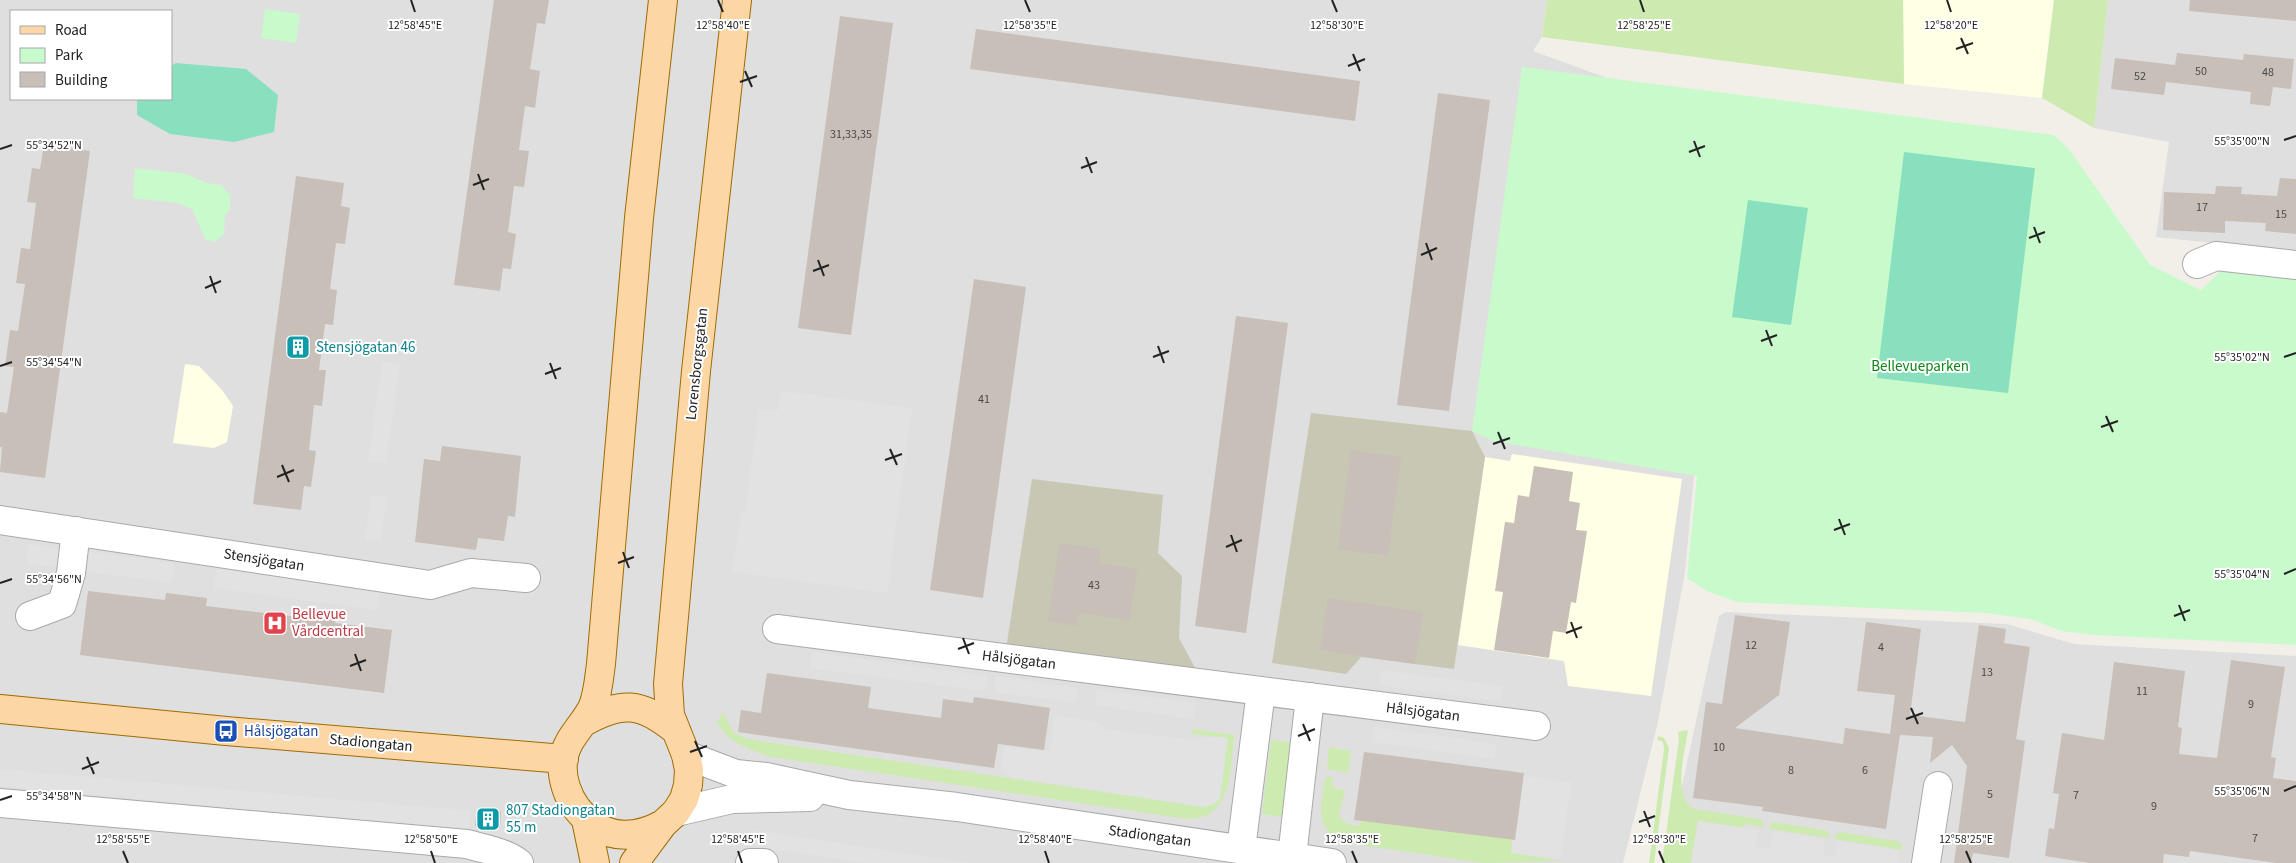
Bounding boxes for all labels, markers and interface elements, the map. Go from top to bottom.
legend [10,10,172,100]
text: 12°58'45"E [388,17,442,34]
text: 12°58'40"E [696,17,750,34]
text: 12°58'35"E [1003,17,1057,34]
text: 12°58'30"E [1310,17,1364,34]
text: 12°58'25"E [1617,17,1671,34]
text: 12°58'20"E [1924,17,1978,34]
text: Road [55,20,87,41]
text: Park [55,45,84,66]
house number: 50 [2195,63,2207,80]
house number: 48 [2262,64,2274,81]
house number: 52 [2134,68,2146,85]
text: Building [55,70,108,91]
house number: 31,33,35 [830,126,872,143]
text: 55°35'00"N [2214,133,2270,150]
text: 55°34'52"N [26,137,82,154]
house number: 17 [2196,199,2208,216]
house number: 15 [2275,206,2287,223]
street label: Lorensborgsgatan [681,307,713,421]
building icon: Stensjögatan 46 [285,334,311,360]
place label: Stensjögatan 46 [316,337,415,358]
text: 55°35'02"N [2214,349,2270,366]
text: 55°34'54"N [26,354,82,371]
park label: Bellevueparken [1871,356,1969,377]
house number: 41 [978,391,990,408]
street label: Stensjögatan [222,543,306,577]
text: 55°35'04"N [2214,566,2270,583]
text: 55°34'56"N [26,571,82,588]
house number: 43 [1088,577,1100,594]
place label: Bellevue Vårdcentral [292,604,364,642]
hospital icon: Bellevue Vårdcentral [262,610,288,636]
house number: 12 [1745,637,1757,654]
house number: 4 [1878,639,1884,656]
street label: Hålsjögatan [981,645,1057,675]
house number: 13 [1981,664,1993,681]
house number: 11 [2136,683,2148,700]
house number: 9 [2248,696,2254,713]
street label: Hålsjögatan [1385,697,1461,727]
bus stop icon: Hålsjögatan [213,718,239,744]
place label: Hålsjögatan [244,721,318,742]
street label: Stadiongatan [328,729,414,757]
house number: 10 [1713,739,1725,756]
house number: 8 [1788,762,1794,779]
house number: 6 [1862,762,1868,779]
text: 55°35'06"N [2214,783,2270,800]
house number: 5 [1987,786,1993,803]
house number: 7 [2073,787,2079,804]
text: 55°34'58"N [26,788,82,805]
house number: 9 [2151,798,2157,815]
place label: 807 Stadiongatan 55 m [506,800,615,838]
building icon: 807 Stadiongatan 55 m [475,806,501,832]
street label: Stadiongatan [1107,820,1193,852]
house number: 7 [2252,830,2258,847]
text: 12°58'55"E [96,831,150,848]
text: 12°58'50"E [404,831,458,848]
text: 12°58'45"E [711,831,765,848]
text: 12°58'40"E [1018,831,1072,848]
text: 12°58'35"E [1325,831,1379,848]
text: 12°58'30"E [1632,831,1686,848]
text: 12°58'25"E [1939,831,1993,848]

